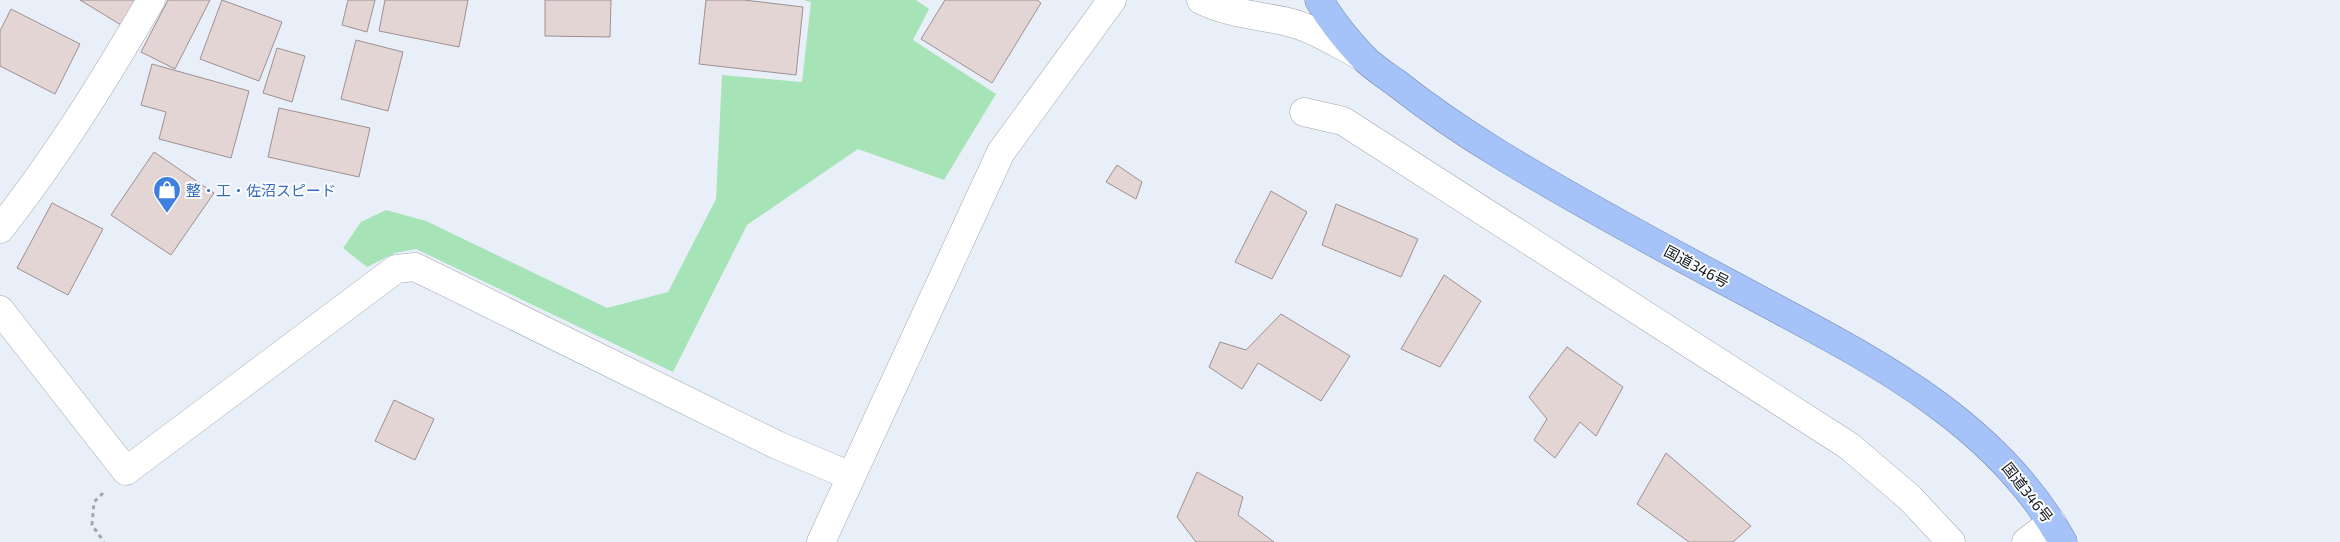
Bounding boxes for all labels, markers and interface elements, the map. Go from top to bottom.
shop icon: 整・工・佐沼スピード [152,175,182,214]
place label: 整・工・佐沼スピード [186,181,336,199]
street label: 国道346号 [1661,241,1733,291]
street label: 国道346号 [1999,458,2057,526]

